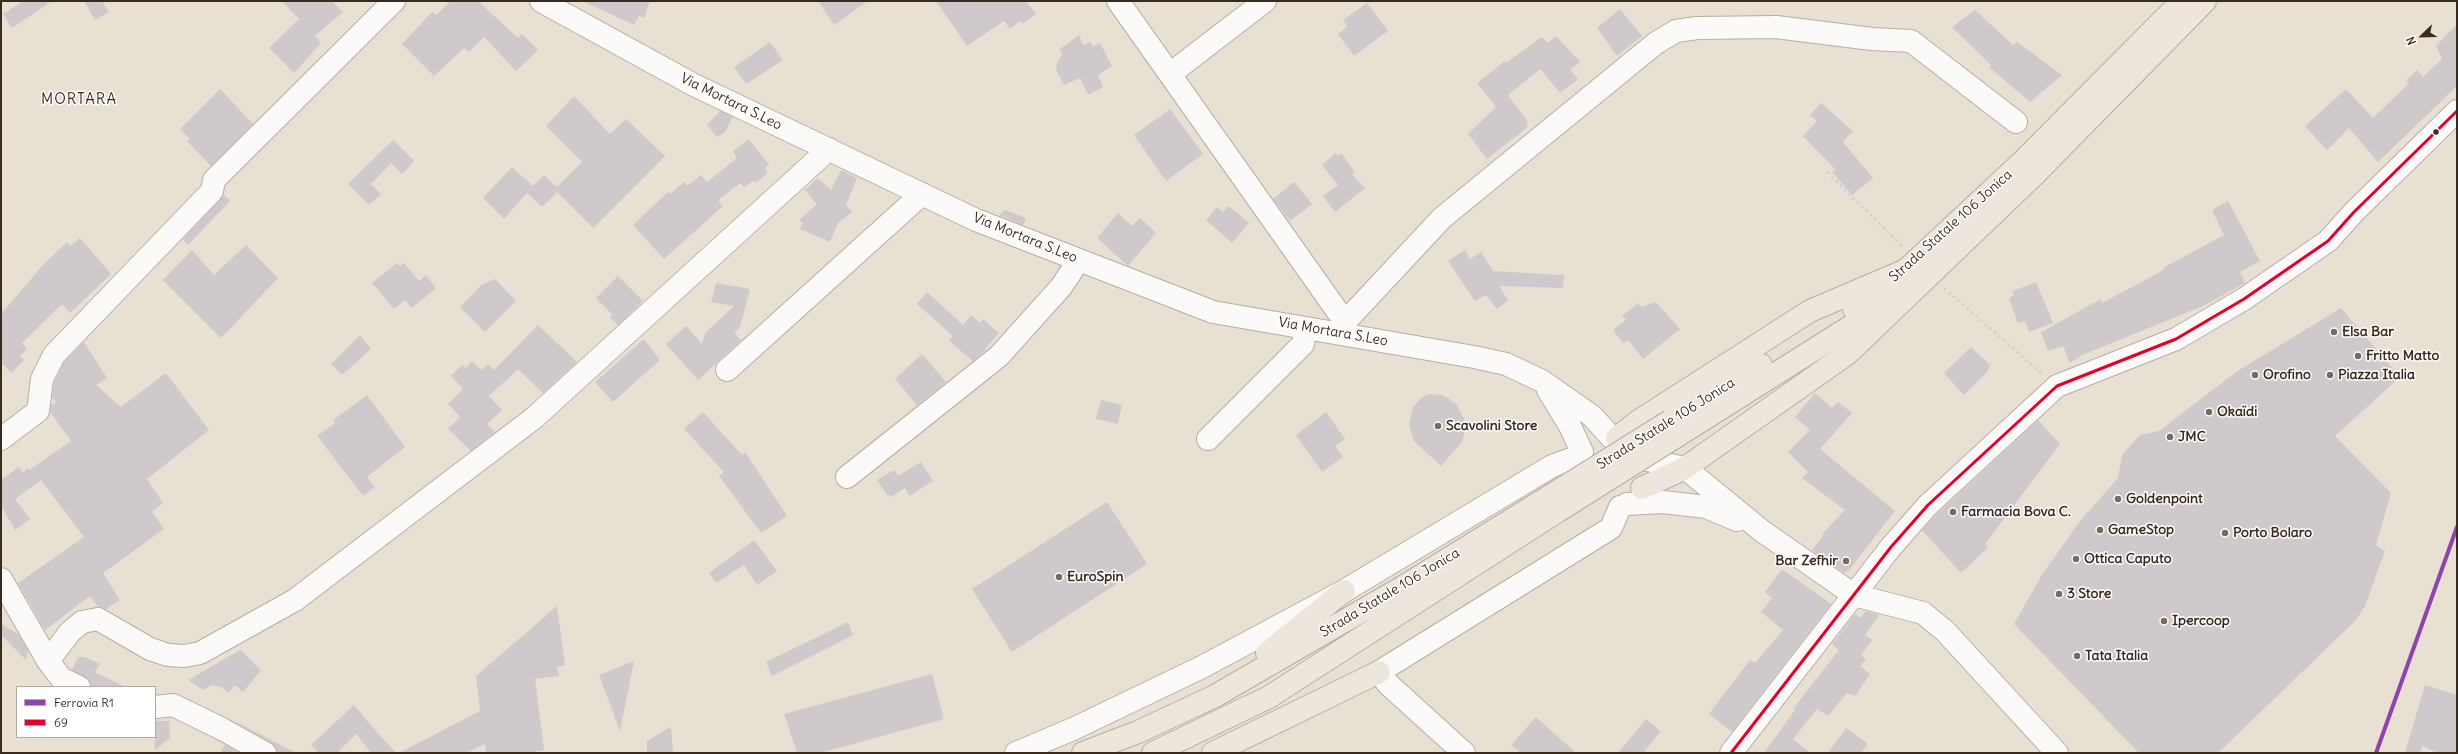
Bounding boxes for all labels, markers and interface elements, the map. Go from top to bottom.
north arrow [2402,16,2442,56]
text: N [2403,34,2419,47]
street label: Via Mortara S.Leo [677,70,785,134]
district label: MORTARA [41,91,117,109]
unlabelled marker [2431,127,2441,137]
street label: Strada Statale 106 Jonica [1886,166,2016,286]
street label: Via Mortara S.Leo [970,209,1080,267]
street label: Via Mortara S.Leo [1277,314,1389,350]
place label: Elsa Bar [2342,324,2394,340]
marker: Elsa Bar [2329,327,2339,337]
place label: Fritto Matto [2366,348,2439,364]
marker: Fritto Matto [2353,351,2363,361]
place label: Orofino [2263,367,2311,383]
place label: Piazza Italia [2338,367,2415,383]
marker: Orofino [2250,370,2260,380]
marker: Piazza Italia [2325,370,2335,380]
street label: Strada Statale 106 Jonica [1594,375,1738,473]
place label: Okaïdi [2217,404,2257,420]
marker: Okaïdi [2204,407,2214,417]
place label: Scavolini Store [1446,418,1537,434]
marker: Scavolini Store [1433,421,1443,431]
place label: JMC [2178,429,2206,445]
marker: JMC [2165,432,2175,442]
place label: Goldenpoint [2126,491,2203,507]
marker: Goldenpoint [2113,494,2123,504]
place label: Farmacia Bova C. [1961,504,2071,520]
marker: Farmacia Bova C. [1948,507,1958,517]
place label: GameStop [2108,522,2174,538]
marker: GameStop [2095,525,2105,535]
place label: Porto Bolaro [2233,525,2312,541]
marker: Porto Bolaro [2220,528,2230,538]
street label: Strada Statale 106 Jonica [1317,545,1463,641]
place label: Ottica Caputo [2084,551,2172,567]
place label: Bar Zefhir [1775,553,1838,569]
marker: Ottica Caputo [2071,554,2081,564]
marker: Bar Zefhir [1841,556,1851,566]
place label: EuroSpin [1067,569,1124,585]
marker: EuroSpin [1054,572,1064,582]
place label: 3 Store [2067,586,2111,602]
marker: 3 Store [2054,589,2064,599]
place label: Ipercoop [2172,613,2230,629]
marker: Ipercoop [2159,616,2169,626]
place label: Tata Italia [2085,648,2148,664]
marker: Tata Italia [2072,651,2082,661]
legend [16,686,156,738]
text: Ferrovia R1 [54,695,114,710]
text: 69 [54,715,68,730]

